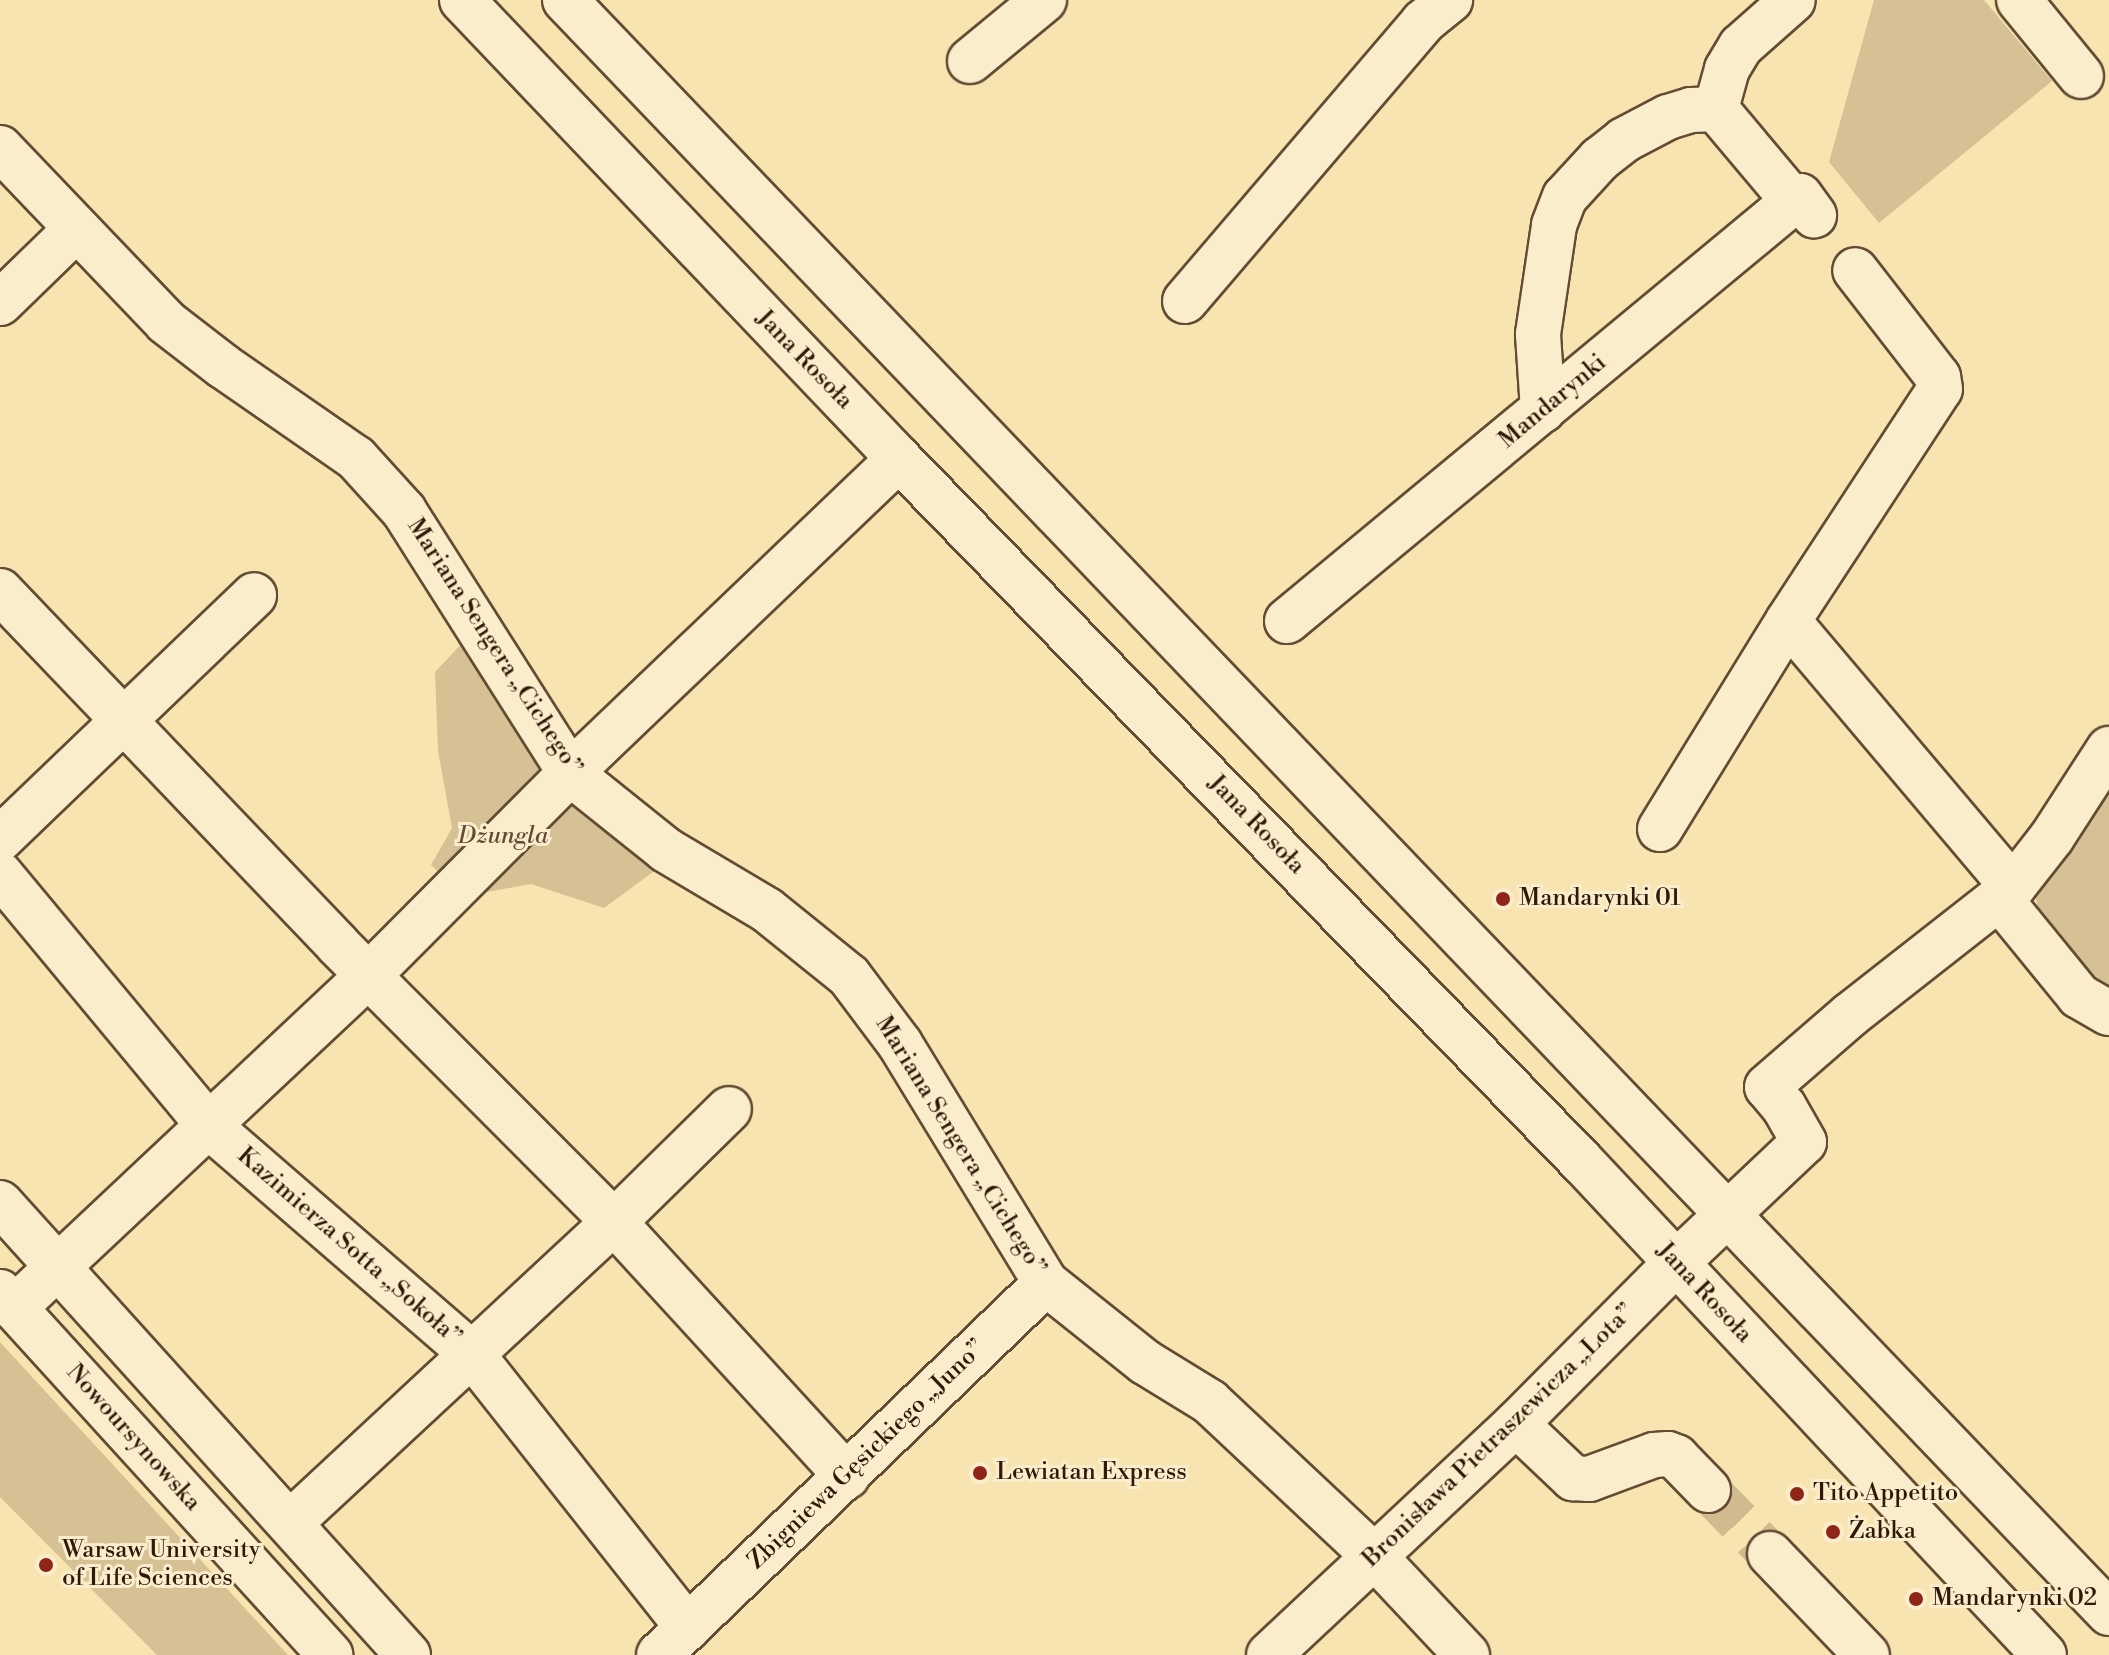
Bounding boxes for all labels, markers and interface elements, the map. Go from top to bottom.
street label: Jana Rosoła [750,304,858,416]
street label: Mandarynki [1494,349,1612,455]
street label: Mariana Sengera „Cichego” [400,513,588,781]
street label: Jana Rosoła [1202,769,1310,881]
park label: Dżungla [458,823,548,851]
place label: Mandarynki 01 [1519,885,1681,913]
marker: Mandarynki 01 [1494,890,1512,908]
street label: Mariana Sengera „Cichego” [868,1011,1052,1281]
street label: Kazimierza Sotta „Sokoła” [231,1142,467,1352]
street label: Jana Rosoła [1650,1237,1758,1349]
street label: Bronisława Pietraszewicza „Lota” [1357,1298,1641,1574]
street label: Zbigniewa Gęsickiego „Juno” [743,1334,991,1576]
street label: Nowoursynowska [60,1359,206,1517]
place label: Lewiatan Express [996,1459,1187,1487]
marker: Lewiatan Express [971,1464,989,1482]
place label: Tito Appetito [1813,1480,1958,1508]
marker: Tito Appetito [1788,1485,1806,1503]
place label: Żabka [1849,1518,1916,1546]
marker: Żabka [1824,1523,1842,1541]
place label: Warsaw University of Life Sciences [62,1537,260,1593]
marker: Warsaw University of Life Sciences [37,1556,55,1574]
place label: Mandarynki 02 [1932,1585,2097,1613]
marker: Mandarynki 02 [1907,1590,1925,1608]

